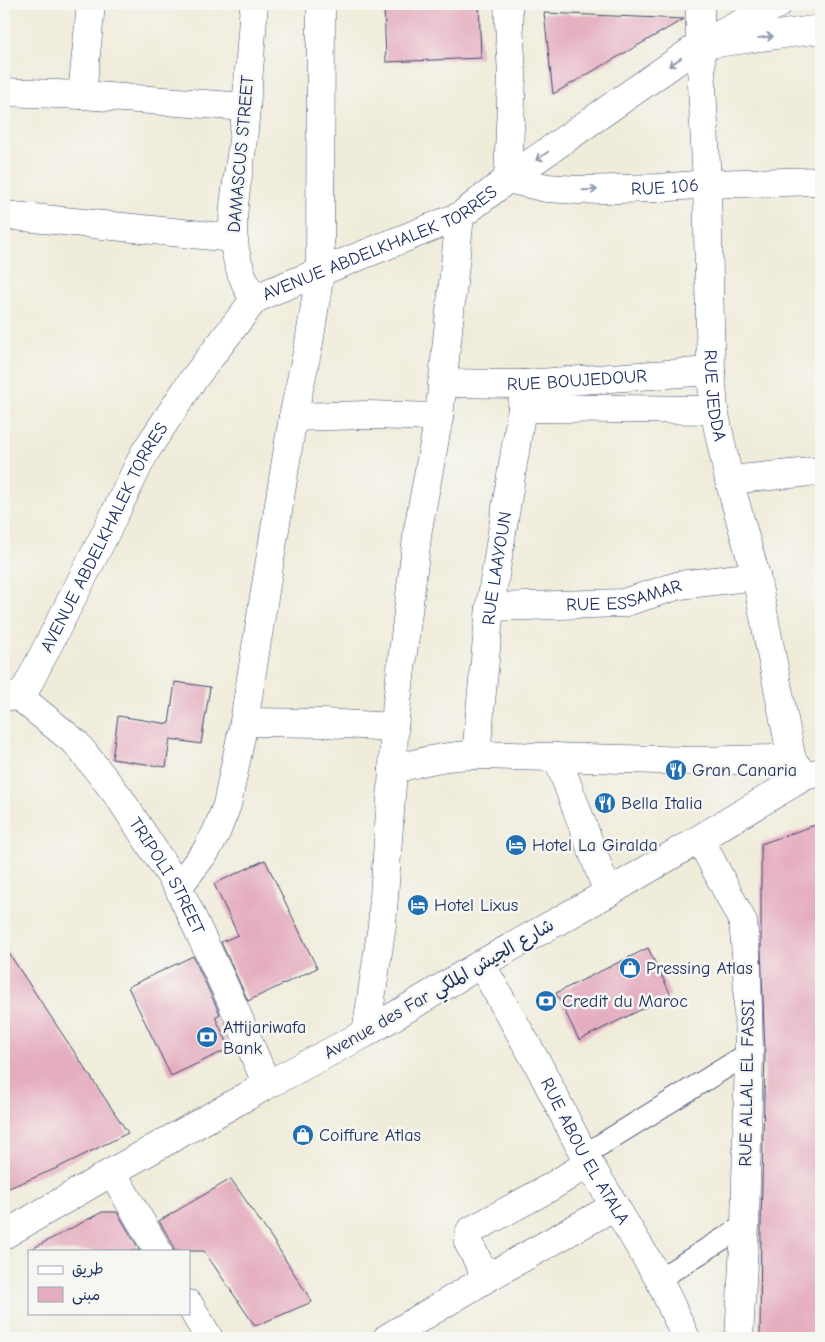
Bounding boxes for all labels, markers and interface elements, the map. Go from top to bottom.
one-way arrow [757,32,773,42]
one-way arrow [668,57,682,67]
street label: DAMASCUS STREET [224,74,258,234]
one-way arrow [535,151,549,161]
street label: RUE 106 [631,174,700,199]
street label: AVENUE ABDELKHALEK TORRES [259,181,501,305]
one-way arrow [582,185,598,194]
street label: RUE JEDDA [700,349,731,443]
street label: RUE BOUJEDOUR [507,365,648,395]
street label: AVENUE ABDELKHALEK TORRES [36,418,172,656]
street label: RUE LAAYOUN [478,510,516,626]
street label: RUE ESSAMAR [566,575,684,615]
restaurant icon: Gran Canaria [664,758,688,782]
place label: Gran Canaria [692,760,797,781]
restaurant icon: Bella Italia [593,791,617,815]
place label: Bella Italia [621,793,703,814]
street label: TRIPOLI STREET [125,813,209,938]
hotel icon: Hotel La Giralda [504,833,528,857]
place label: Hotel La Giralda [532,835,658,856]
hotel icon: Hotel Lixus [406,893,430,917]
place label: Hotel Lixus [434,895,518,916]
street label: Avenue des Far شارع الجيش الملكي [320,914,560,1068]
shop icon: Pressing Atlas [618,956,642,980]
place label: Pressing Atlas [646,958,753,979]
bank icon: Credit du Maroc [534,989,558,1013]
place label: Credit du Maroc [562,991,688,1012]
street label: RUE ALLAL EL FASSI [735,999,759,1167]
place label: Attijariwafa Bank [223,1017,306,1059]
bank icon: Attijariwafa Bank [195,1025,219,1049]
street label: RUE ABOU EL ATALA [536,1074,634,1228]
shop icon: Coiffure Atlas [291,1123,315,1147]
place label: Coiffure Atlas [319,1125,421,1146]
legend [28,1250,190,1314]
text: طريق [72,1260,104,1278]
text: مبنى [72,1286,100,1305]

